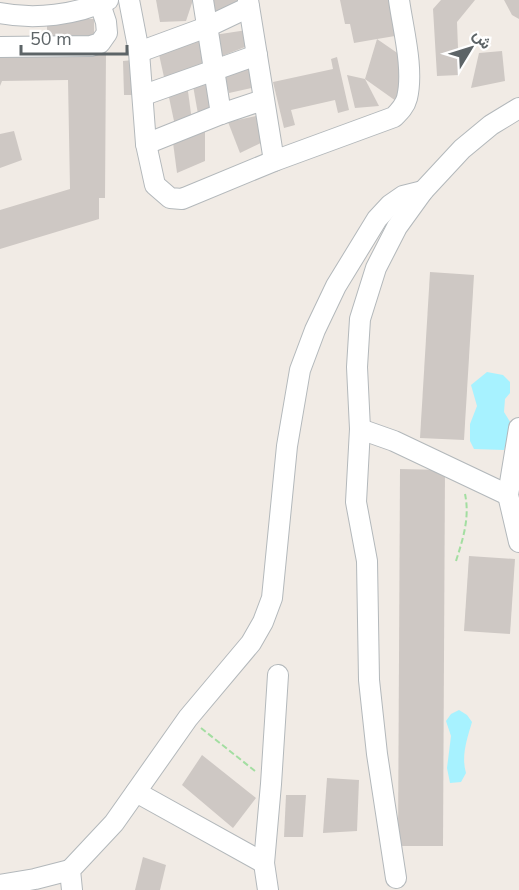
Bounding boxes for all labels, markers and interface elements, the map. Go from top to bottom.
scale bar [21,18,128,56]
north arrow [441,18,501,78]
text: ش [467,25,497,54]
text: 50 m [30,27,72,51]

